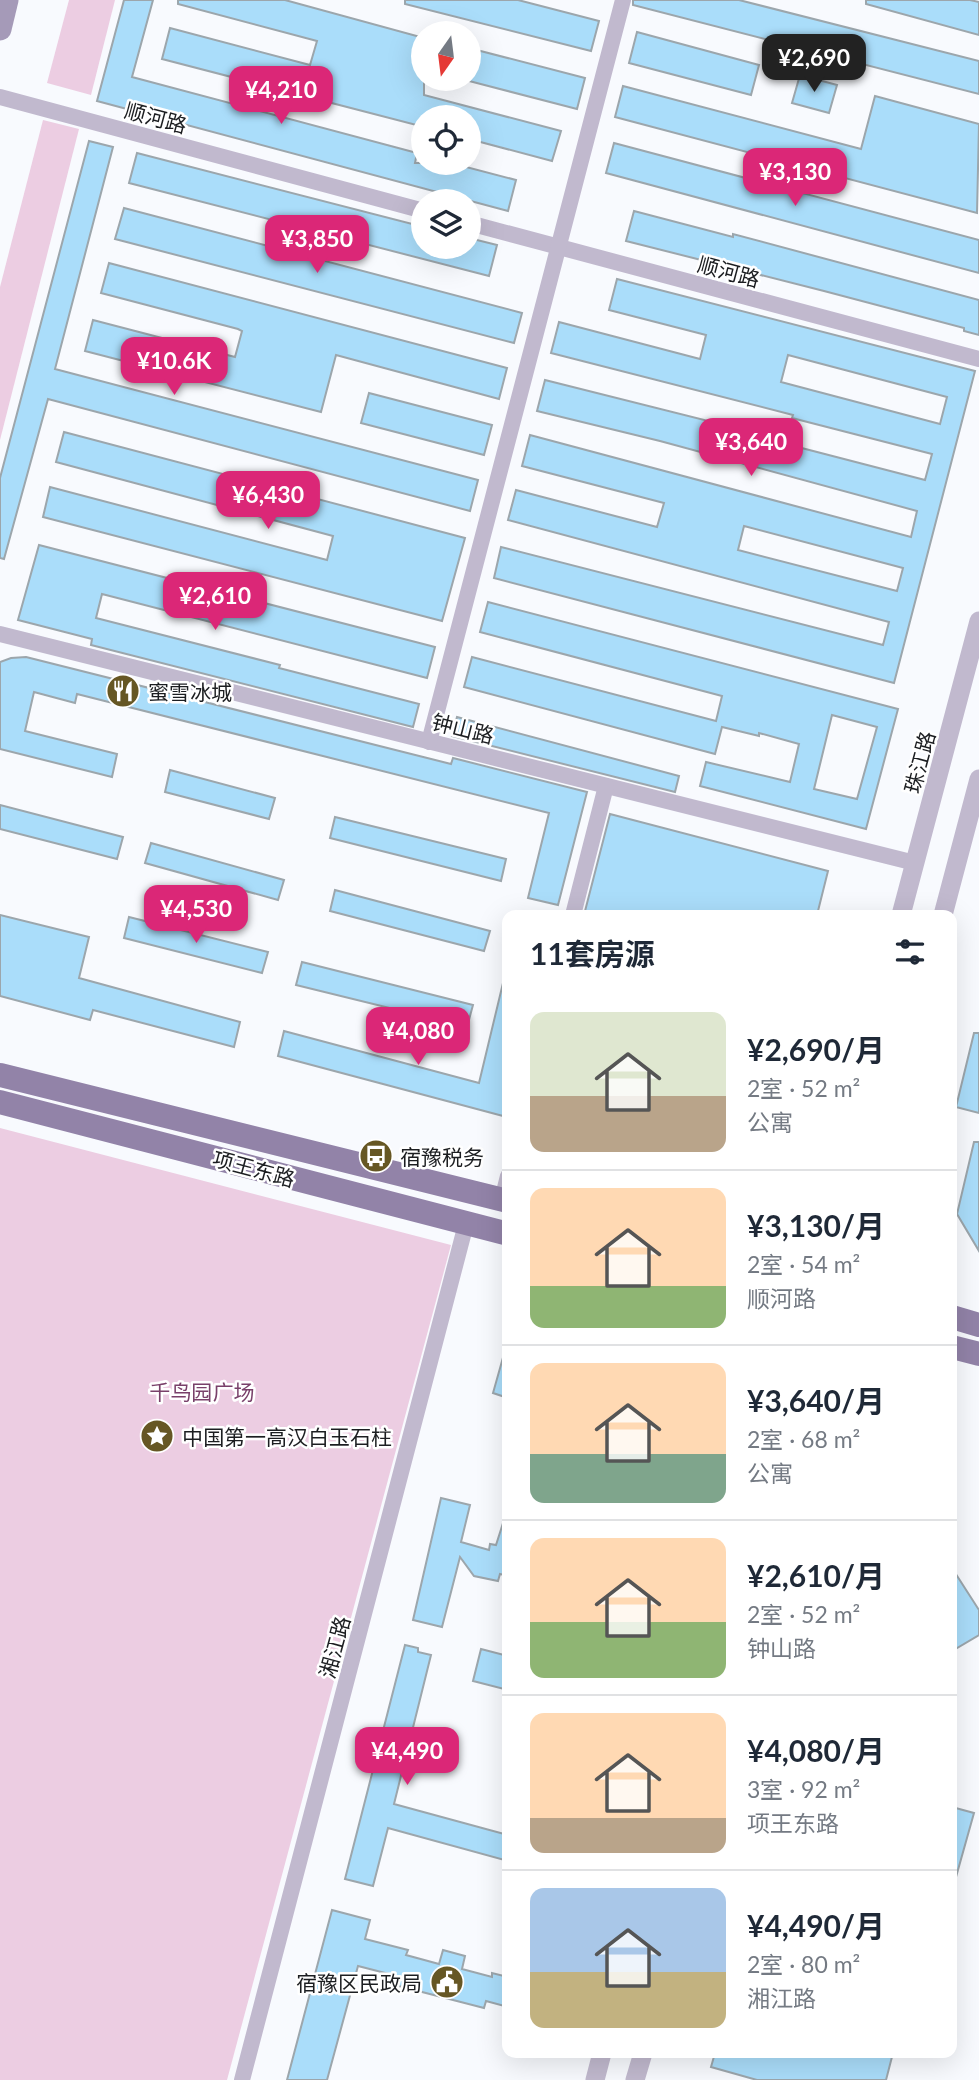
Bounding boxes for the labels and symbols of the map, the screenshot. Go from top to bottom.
north arrow [411,21,481,91]
pin: ¥2,690 [757,34,871,94]
pin: ¥4,210 [224,66,338,126]
street label: 顺河路 [122,97,190,137]
pin: ¥3,130 [738,148,852,208]
pin: ¥3,850 [260,216,374,275]
street label: 顺河路 [695,251,763,291]
pin: ¥10.6K [117,338,231,397]
pin: ¥3,640 [694,419,808,478]
pin: ¥6,430 [211,472,325,531]
pin: ¥2,610 [158,572,272,632]
restaurant icon: 蜜雪冰城 [104,672,142,710]
place label: 蜜雪冰城 [148,679,232,704]
street label: 钟山路 [429,708,497,748]
street label: 珠江路 [899,728,939,796]
pin: ¥4,530 [139,886,253,945]
pin: ¥4,080 [361,1007,475,1067]
bus stop icon: 宿豫税务 [357,1137,395,1175]
place label: 宿豫税务 [400,1144,484,1169]
street label: 项王东路 [210,1145,298,1191]
park label: 千鸟园广场 [150,1379,255,1404]
place icon: 中国第一高汉白玉石柱 [138,1417,176,1455]
place label: 中国第一高汉白玉石柱 [182,1424,392,1449]
street label: 湘江路 [314,1613,354,1681]
pin: ¥4,490 [350,1728,464,1787]
public building icon: 宿豫区民政局 [428,1963,466,2001]
place label: 宿豫区民政局 [296,1970,422,1995]

